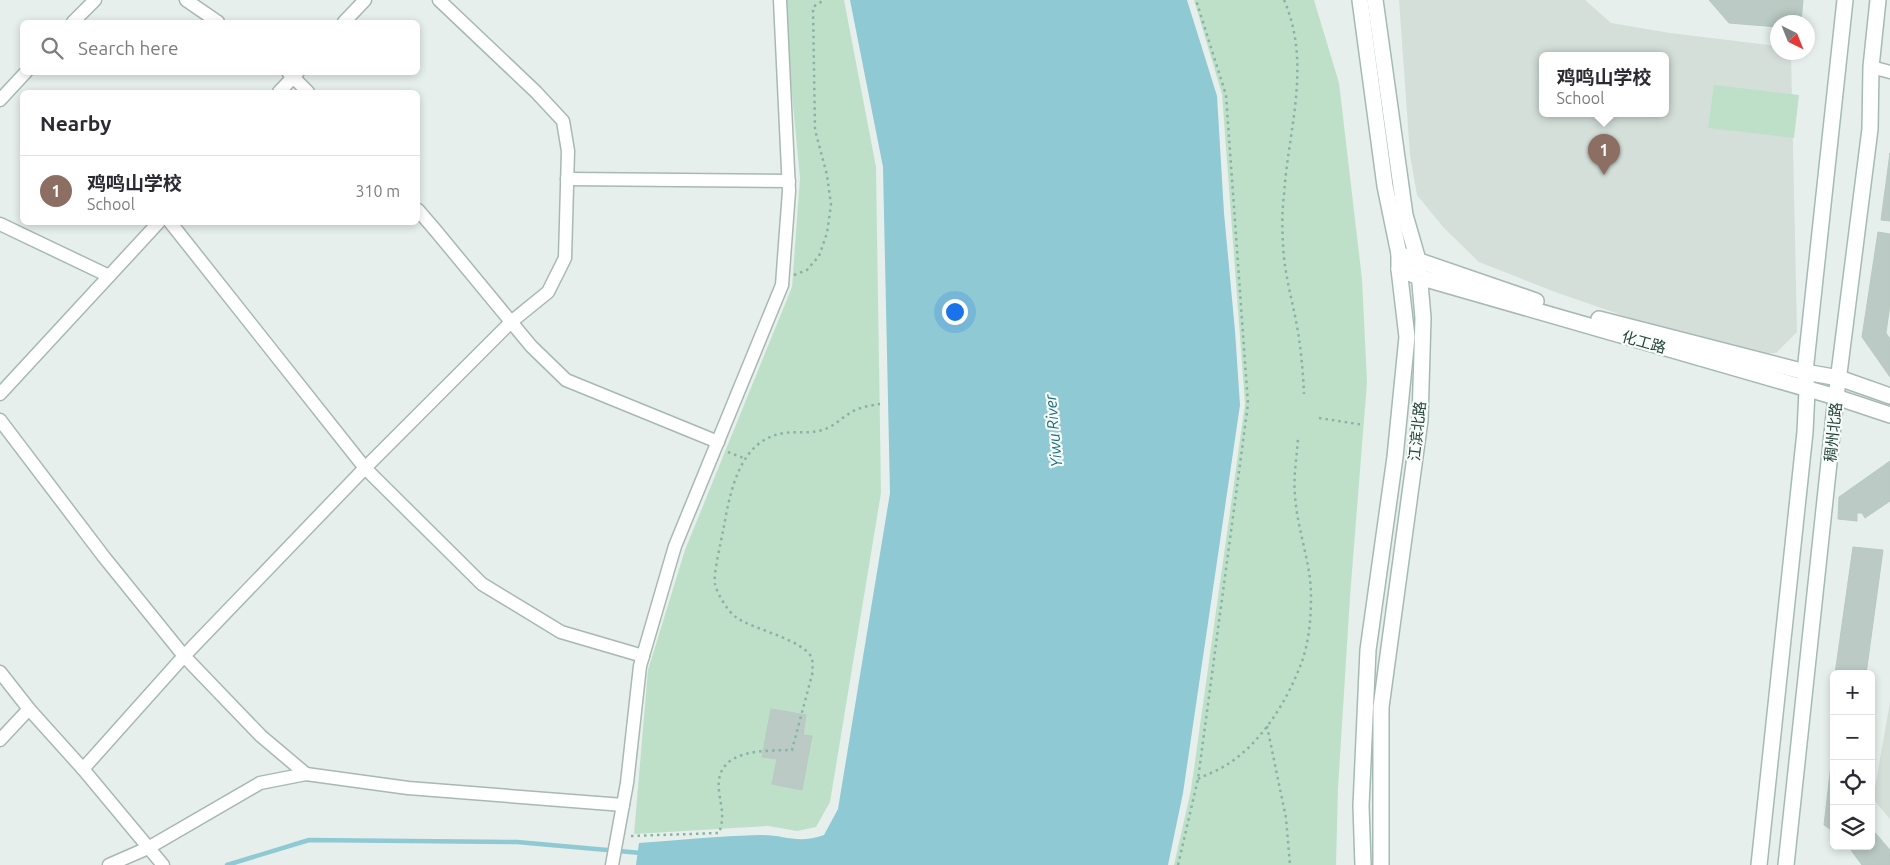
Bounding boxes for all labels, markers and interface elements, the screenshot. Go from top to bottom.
north arrow [1770,15,1815,60]
search box [20,20,420,75]
icon: search [38,34,66,62]
text: Search here [78,37,178,59]
popup [1539,52,1669,117]
text: 鸡鸣山学校 [1556,66,1652,88]
text: School [1556,89,1604,107]
text: Nearby [40,111,111,135]
pin: 1 [1588,134,1620,175]
text: 鸡鸣山学校 [87,172,182,194]
text: 1 [51,182,61,200]
text: 310 m [355,182,400,200]
text: School [87,195,135,213]
your location [942,299,968,325]
street label: 化工路 [1620,328,1668,356]
water label: Yiwu River [1041,393,1065,468]
street label: 江滨北路 [1405,400,1429,462]
street label: 稠州北路 [1821,401,1845,463]
map controls [1830,670,1875,850]
button: + [1830,670,1875,715]
button: − [1830,715,1875,760]
button: locate [1830,760,1875,805]
button: layers [1830,805,1875,850]

